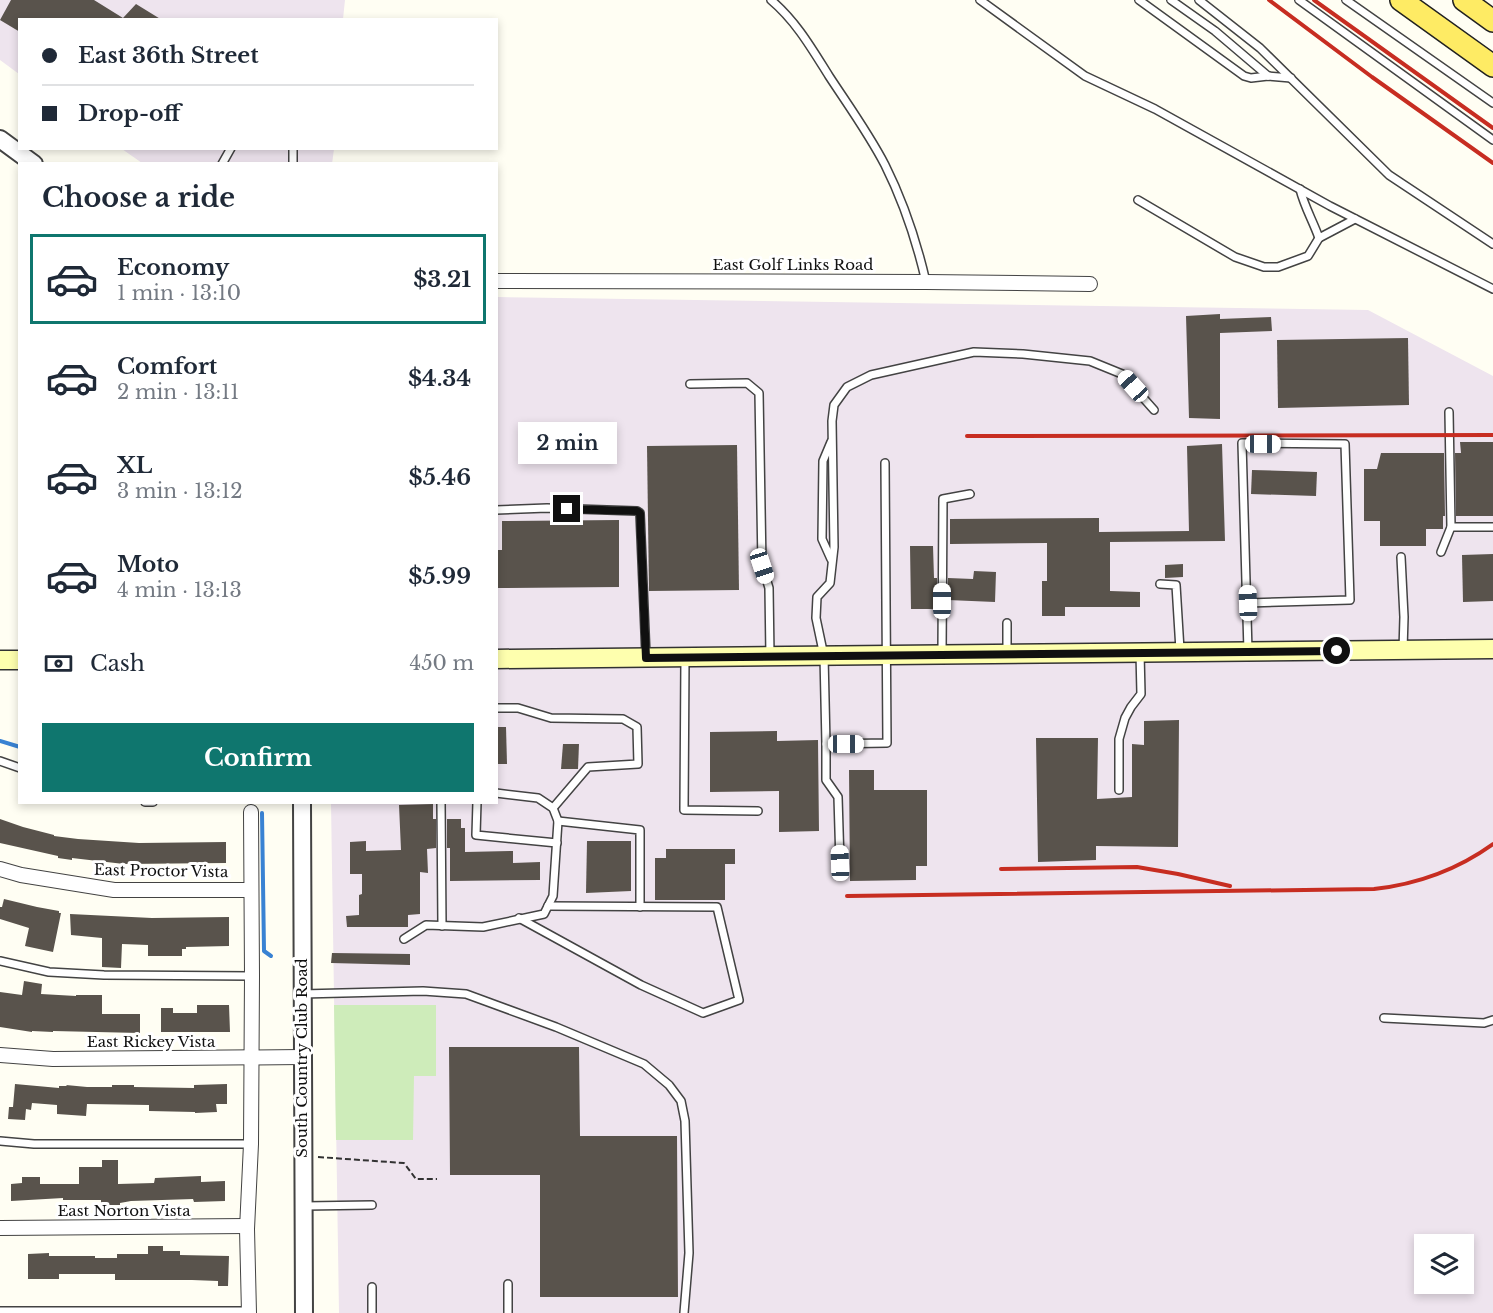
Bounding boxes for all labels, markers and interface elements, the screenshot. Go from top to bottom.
text: East 36th Street [78,42,259,69]
text: Drop-off [78,100,180,127]
text: Choose a ride [42,181,235,214]
icon: car [45,252,99,306]
text: Economy [117,254,229,281]
street label: East Golf Links Road [713,255,873,274]
text: $3.21 [413,266,471,293]
text: 1 min · 13:10 [117,281,241,305]
icon: car [45,351,99,405]
text: Comfort [117,353,217,380]
text: $4.34 [408,365,471,392]
car [1114,367,1152,405]
text: 2 min · 13:11 [117,380,239,404]
callout: 2 min [518,422,616,464]
text: 2 min [536,431,599,455]
car [1245,435,1281,453]
icon: car [45,450,99,504]
text: XL [117,452,152,479]
text: $5.46 [409,464,471,491]
text: 3 min · 13:12 [117,479,242,503]
route end [553,495,580,522]
car [748,546,776,586]
icon: car [45,549,99,603]
text: Moto [117,551,179,578]
text: $5.99 [408,563,471,590]
text: 4 min · 13:13 [117,578,242,602]
car [933,583,951,619]
car [1238,585,1258,621]
route start [1323,637,1350,664]
icon: cash [42,647,75,680]
text: Cash [90,650,145,677]
text: 450 m [409,651,474,675]
button: Confirm [42,723,474,792]
car [828,735,864,753]
car [830,845,850,881]
street label: East Proctor Vista [94,860,229,881]
street label: South Country Club Road [292,958,311,1158]
street label: East Rickey Vista [87,1032,216,1051]
street label: East Norton Vista [57,1201,191,1220]
map controls [1414,1234,1474,1294]
button: layers [1414,1234,1474,1294]

